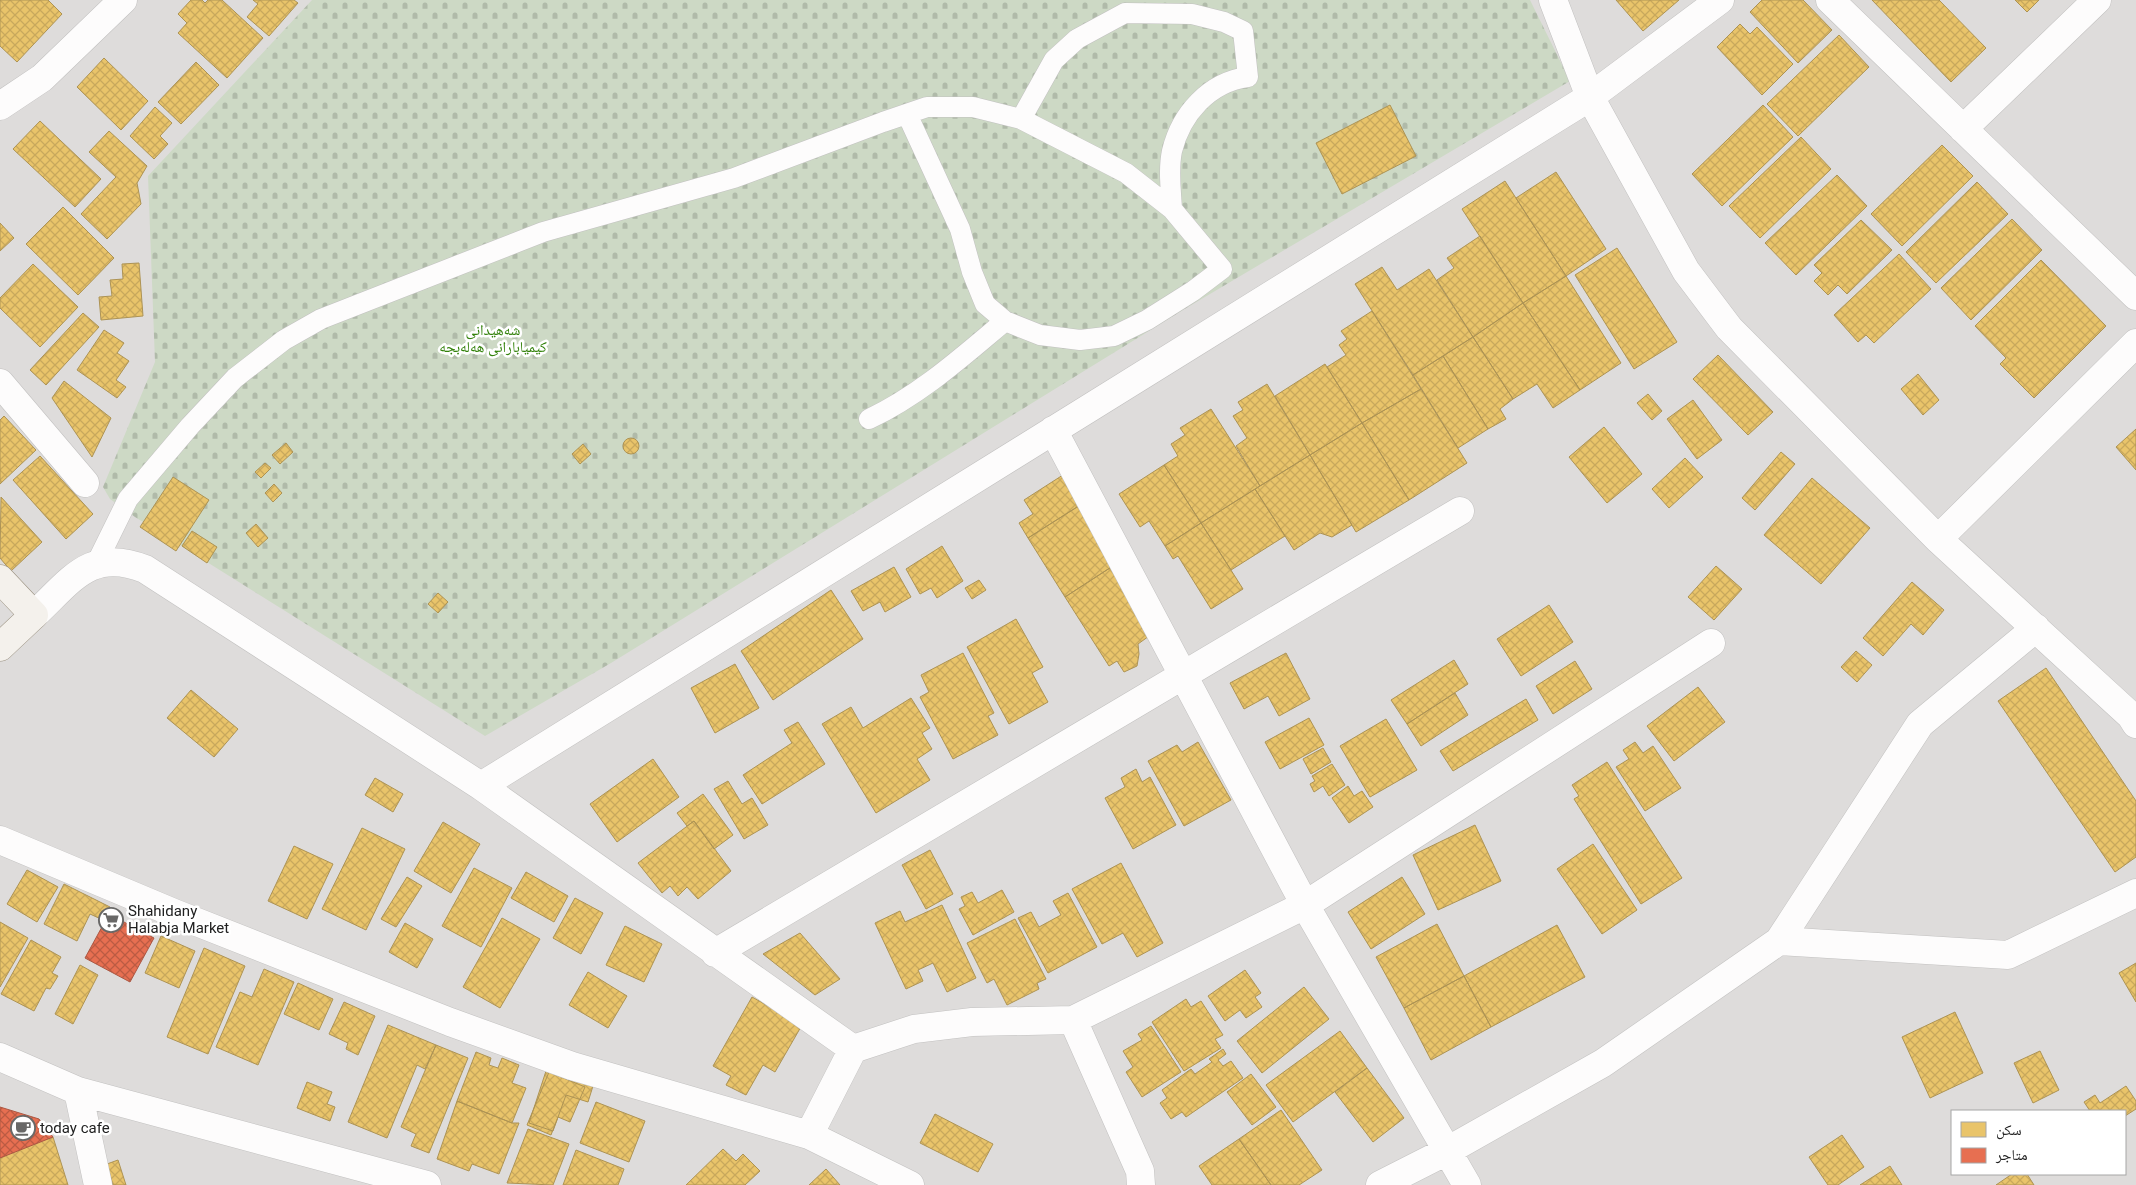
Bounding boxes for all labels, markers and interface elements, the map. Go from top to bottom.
park label: شەھیدانی کیمیابارانی ھەلەبجە [439,321,547,357]
place label: Shahidany Halabja Market [128,902,229,937]
supermarket icon: Shahidany Halabja Market [98,907,124,933]
legend [1951,1110,2126,1175]
cafe icon: today cafe [10,1115,36,1141]
place label: today cafe [40,1119,110,1137]
text: سكن [1996,1121,2022,1140]
text: متاجر [1995,1146,2028,1164]

